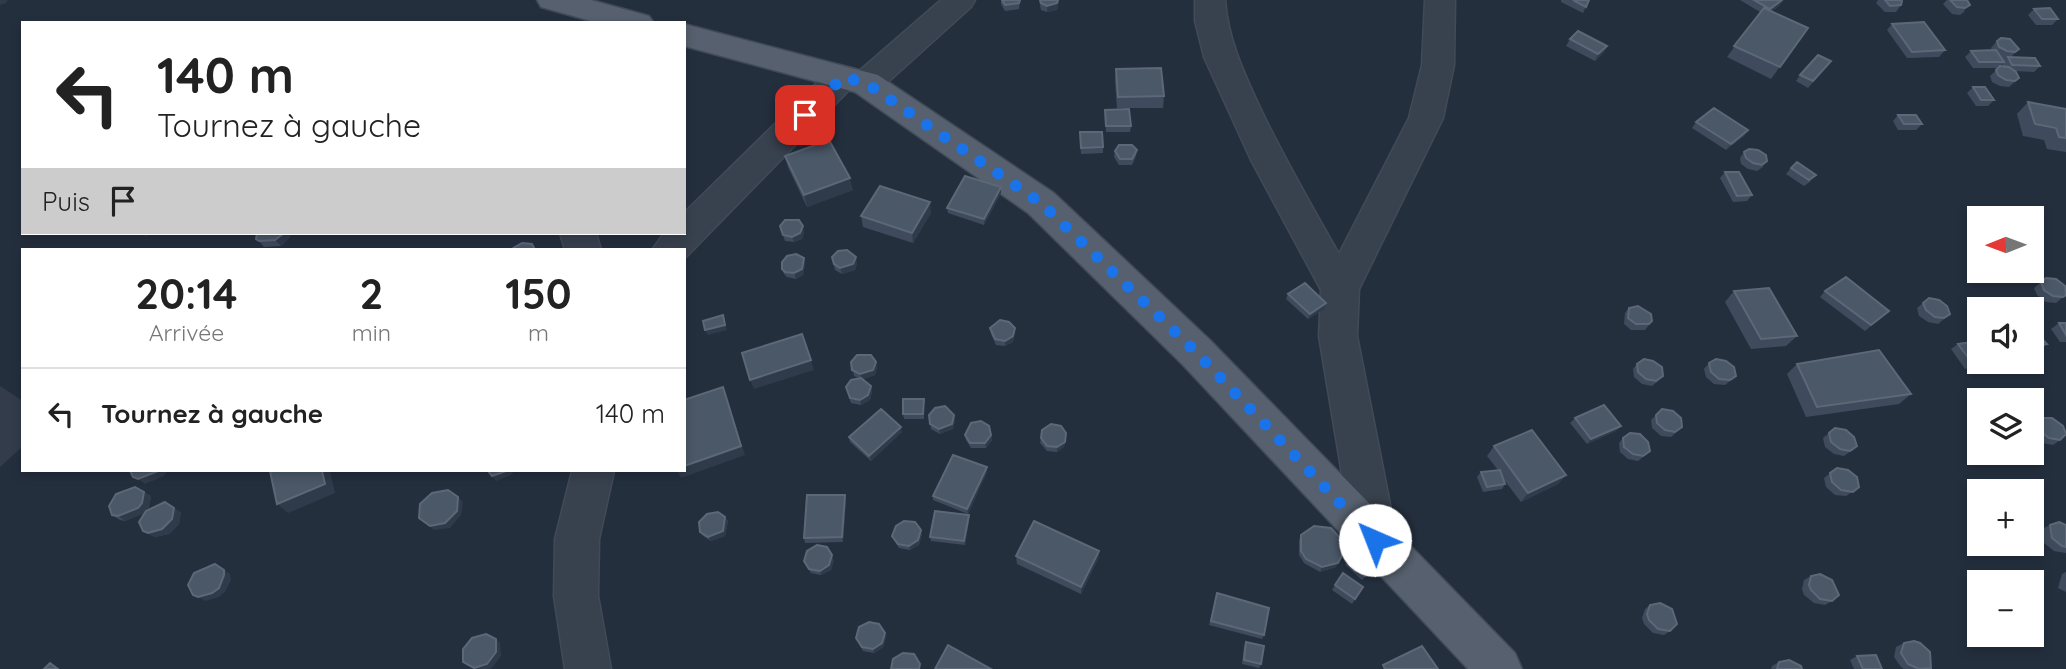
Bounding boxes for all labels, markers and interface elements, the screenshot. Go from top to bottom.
text: 140 m [157,44,294,105]
icon: left [42,49,133,140]
pin [775,85,835,145]
icon: arrive [786,96,824,134]
text: Tournez à gauche [157,105,421,145]
icon: arrive [104,182,142,220]
text: Puis [42,185,90,218]
north arrow [1967,206,2044,284]
map controls [1967,206,2044,647]
text: 20:14 [135,267,238,320]
text: 2 [359,267,383,320]
text: 150 [505,267,572,320]
button: sound [1967,297,2044,374]
text: Arrivée [149,318,224,347]
text: min [352,318,391,347]
text: m [528,318,549,347]
button: layers [1967,388,2044,465]
icon: left [42,395,80,433]
text: Tournez à gauche [101,397,323,430]
text: 140 m [596,397,665,430]
button: + [1967,479,2044,556]
position arrow [1338,503,1412,577]
button: − [1967,570,2044,647]

